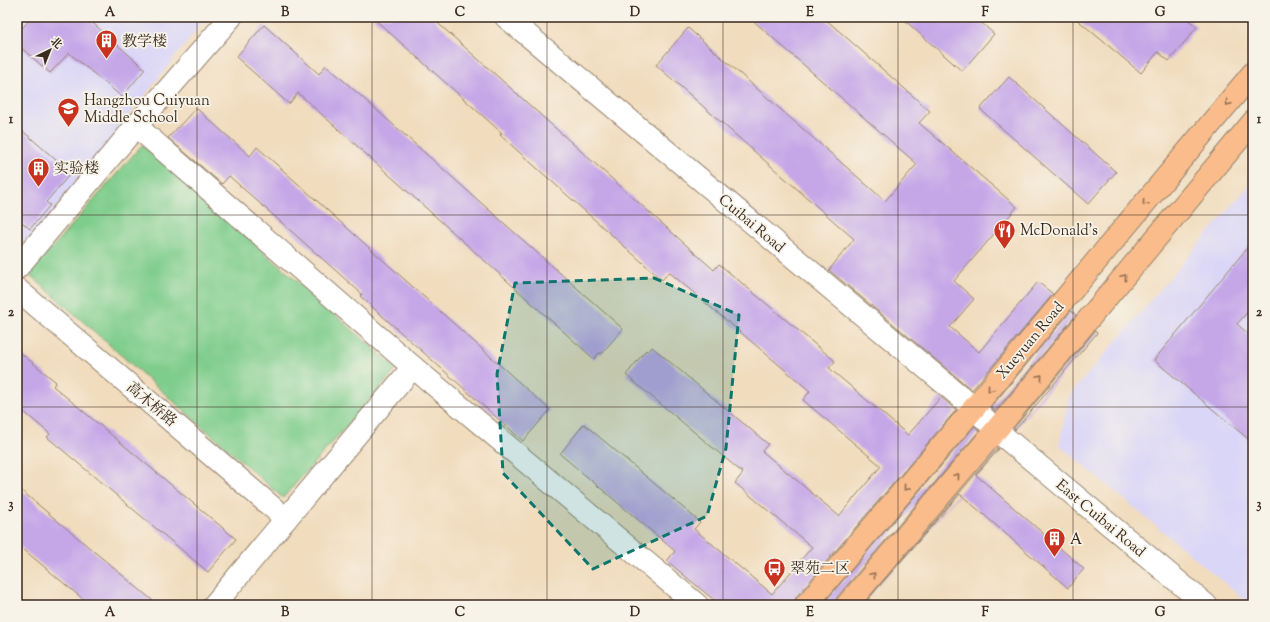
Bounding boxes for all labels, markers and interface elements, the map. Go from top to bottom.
text: A [105,4,116,22]
text: B [281,4,290,22]
text: C [455,4,465,22]
text: D [630,4,640,22]
text: E [806,4,814,22]
text: F [981,4,989,22]
text: G [1155,4,1166,22]
building icon: 教学楼 [94,28,120,61]
north arrow [30,30,70,70]
place label: 教学楼 [122,32,167,53]
text: 北 [47,34,66,53]
place label: Hangzhou Cuiyuan Middle School [84,91,210,129]
school or university icon: Hangzhou Cuiyuan Middle School [55,96,81,129]
one-way arrow [1226,98,1233,106]
text: 1 [9,111,14,129]
text: 1 [1257,111,1262,129]
building icon: 实验楼 [25,155,51,188]
place label: 实验楼 [54,159,99,180]
street label: Cuibai Road [713,190,789,259]
one-way arrow [1142,198,1149,206]
restaurant icon: McDonald's [991,217,1017,250]
place label: McDonald's [1020,221,1098,242]
one-way arrow [1119,274,1126,281]
street label: Xueyuan Road [993,297,1070,384]
text: 2 [8,304,15,322]
text: 2 [1256,304,1263,322]
one-way arrow [1036,374,1043,381]
street label: 高木桥路 [121,378,181,432]
one-way arrow [987,384,994,391]
one-way arrow [952,473,959,481]
street label: East Cuibai Road [1051,475,1150,563]
one-way arrow [903,483,910,491]
text: 3 [8,496,14,514]
text: 3 [1256,496,1262,514]
building icon: A [1041,526,1067,559]
place label: A [1070,530,1082,551]
bus stop icon: 翠苑二区 [762,555,788,588]
place label: 翠苑二区 [790,559,850,580]
one-way arrow [868,573,875,580]
text: A [105,604,116,622]
text: B [281,604,290,622]
text: C [455,604,465,622]
text: D [630,604,640,622]
text: E [806,604,814,622]
text: F [981,604,989,622]
text: G [1155,604,1166,622]

